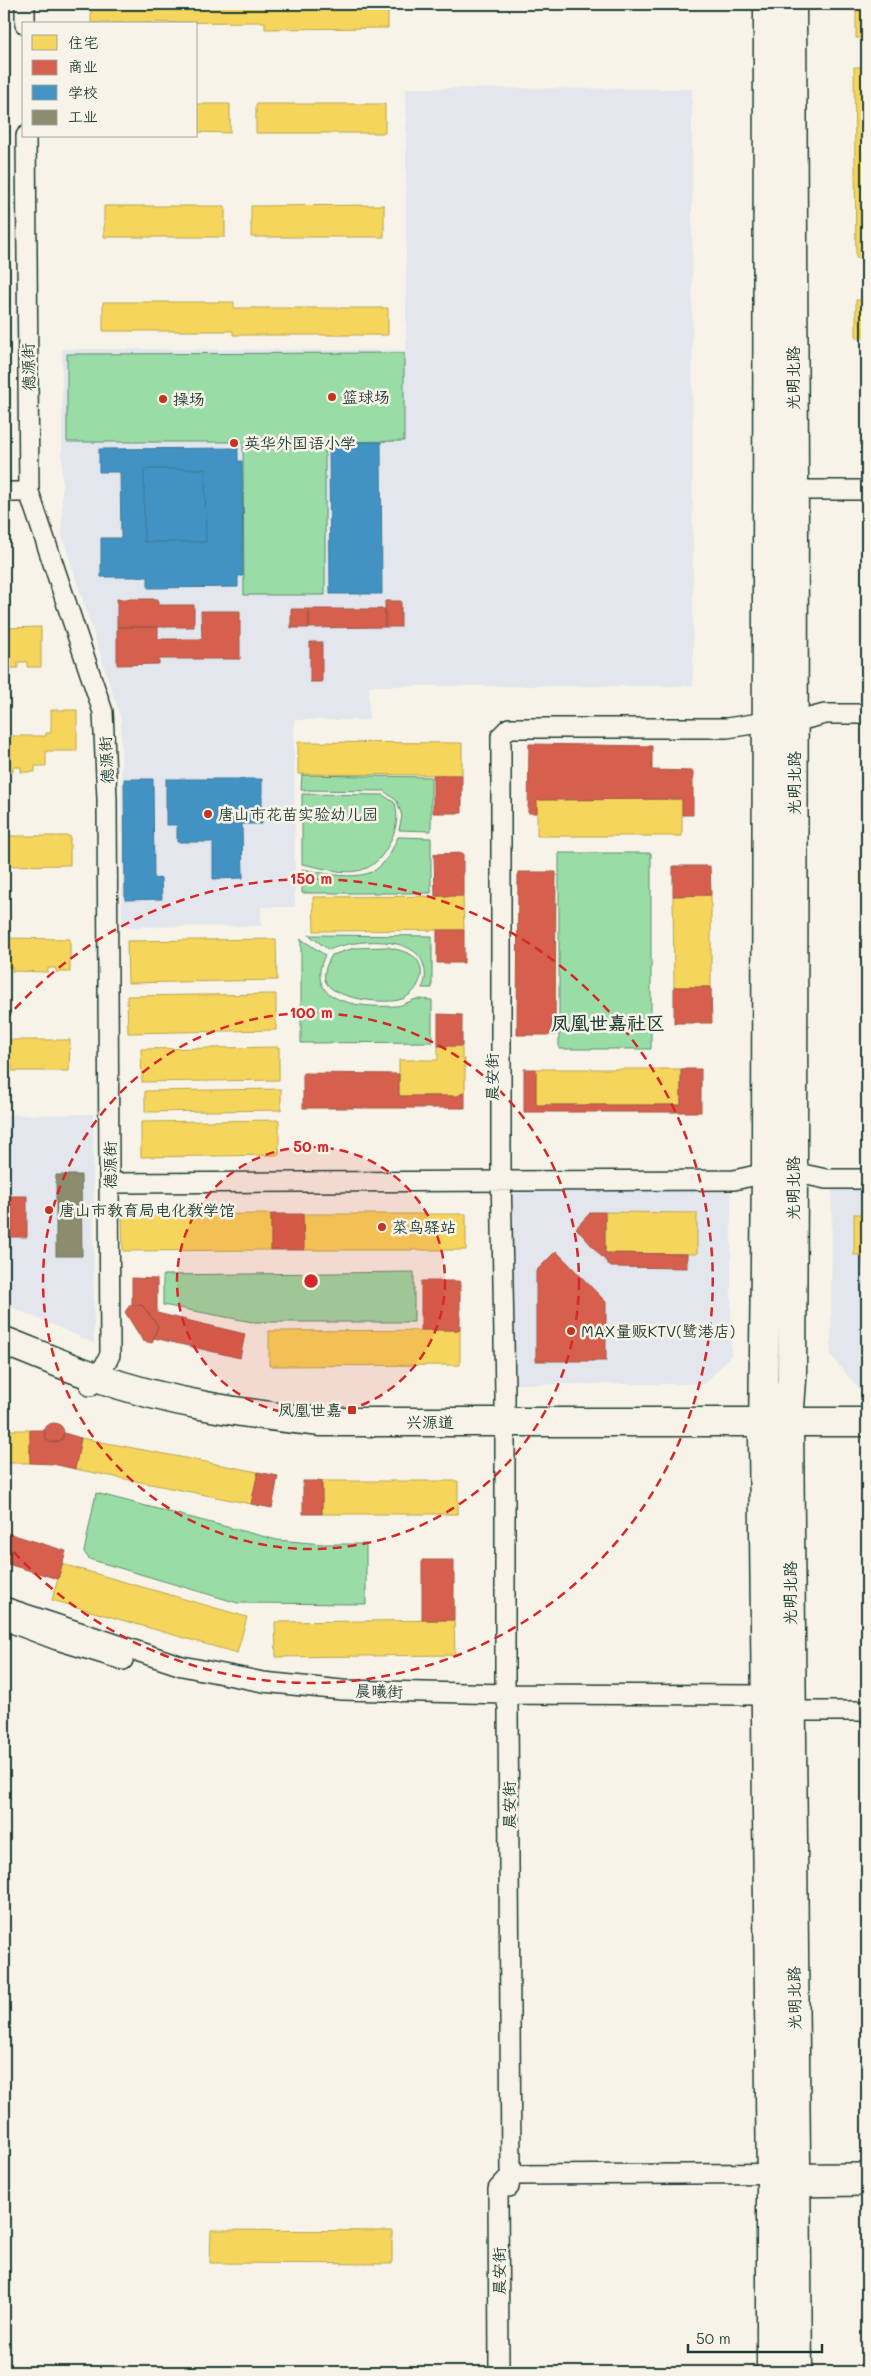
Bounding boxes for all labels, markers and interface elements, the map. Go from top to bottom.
legend [22,22,198,138]
text: 住宅 [68,32,98,52]
text: 商业 [68,56,98,76]
text: 学校 [68,82,98,102]
text: 工业 [68,106,98,126]
street label: 德源街 [17,343,38,391]
street label: 光明北路 [782,346,803,410]
place label: 篮球场 [342,386,390,407]
place label: 操场 [173,388,205,409]
marker: 篮球场 [326,391,338,403]
marker: 操场 [157,393,169,405]
place label: 英华外国语小学 [244,432,356,453]
marker: 英华外国语小学 [228,437,240,449]
street label: 德源街 [94,736,117,785]
street label: 光明北路 [783,751,804,815]
place label: 唐山市花苗实验幼儿园 [218,803,378,824]
marker: 唐山市花苗实验幼儿园 [202,808,214,820]
text: 150 m [290,868,332,888]
text: 100 m [289,1002,333,1022]
district label: 凤凰世嘉社区 [551,1010,665,1035]
street label: 晨安街 [481,1053,502,1101]
text: 50 m [293,1136,329,1156]
street label: 德源街 [99,1141,120,1189]
street label: 光明北路 [782,1156,803,1220]
place label: 唐山市教育局电化教学馆 [59,1199,235,1220]
marker: 唐山市教育局电化教学馆 [43,1204,55,1216]
place label: 菜鸟驿站 [392,1216,456,1237]
marker: 菜鸟驿站 [376,1221,388,1233]
centre of rings [302,1272,320,1290]
place label: MAX量贩KTV(鹭港店) [581,1320,735,1341]
marker: MAX量贩KTV(鹭港店) [565,1325,577,1337]
place label: 凤凰世嘉 [278,1399,342,1420]
marker: 凤凰世嘉 [346,1404,358,1416]
street label: 兴源道 [406,1411,454,1432]
street label: 光明北路 [779,1561,800,1625]
street label: 晨曦街 [355,1680,403,1701]
street label: 晨安街 [498,1781,519,1829]
street label: 光明北路 [782,1966,805,2030]
street label: 晨安街 [488,2247,509,2295]
scale bar [688,2321,822,2353]
text: 50 m [696,2328,731,2348]

